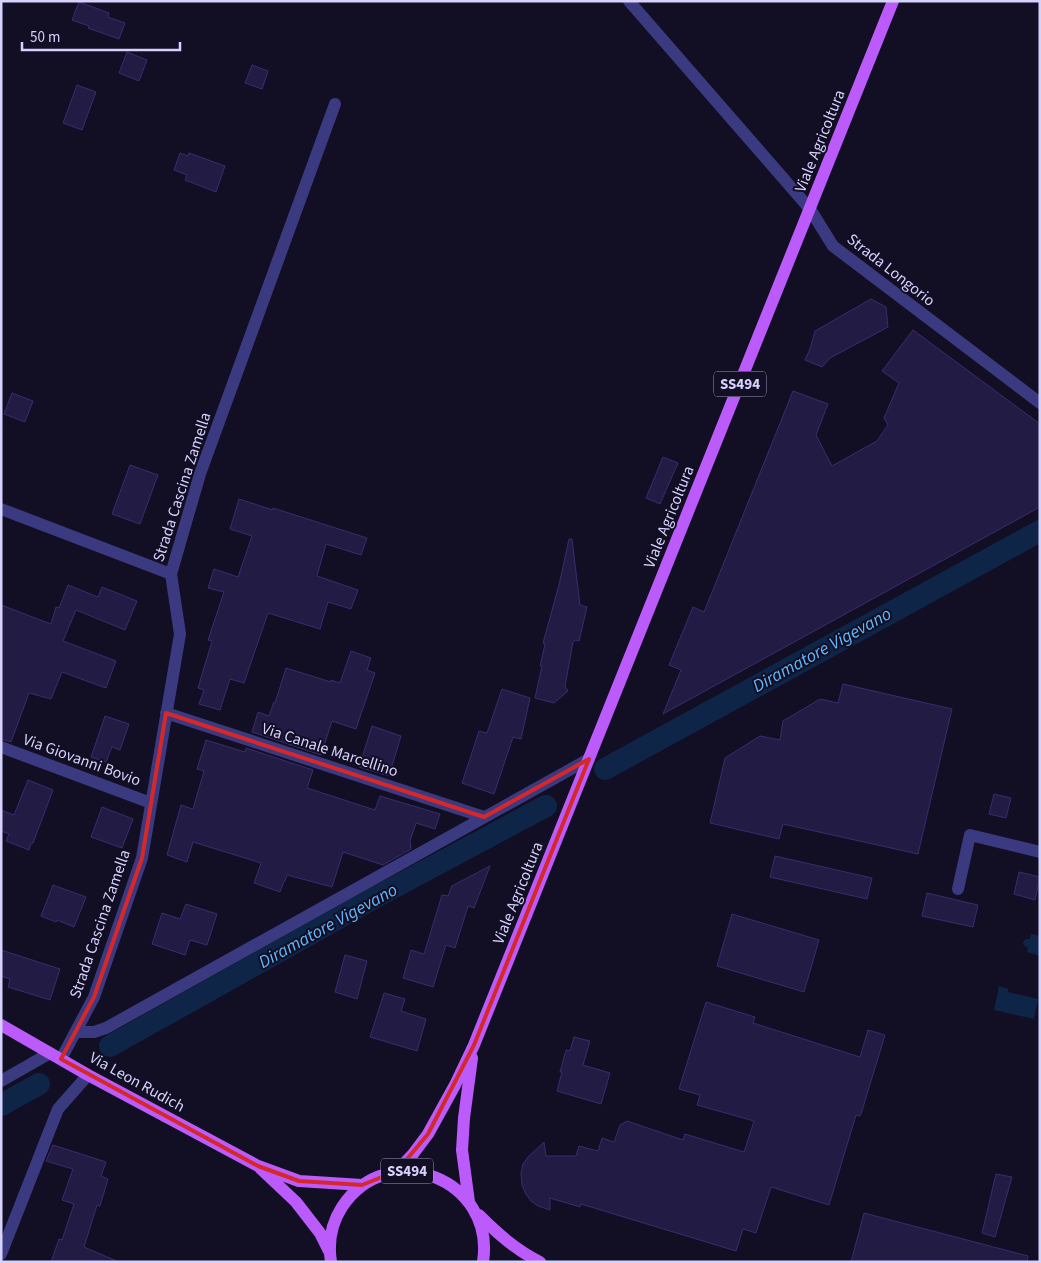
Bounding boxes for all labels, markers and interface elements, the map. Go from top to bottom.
scale bar [22,20,180,52]
text: 50 m [30,27,60,48]
street label: Viale Agricoltura [789,86,851,196]
street label: Strada Longorio [842,228,940,312]
road number: SS494 [714,372,766,396]
street label: Strada Cascina Zamella [147,409,217,565]
street label: Viale Agricoltura [638,462,700,572]
water label: Diramatore Vigevano [748,601,896,699]
street label: Via Canale Marcellino [259,718,401,782]
street label: Via Giovanni Bovio [20,728,144,792]
street label: Viale Agricoltura [487,838,549,948]
street label: Strada Cascina Zamella [64,847,136,1001]
water label: Diramatore Vigevano [254,877,402,975]
street label: Via Leon Rudich [85,1047,189,1117]
road number: SS494 [381,1158,433,1184]

